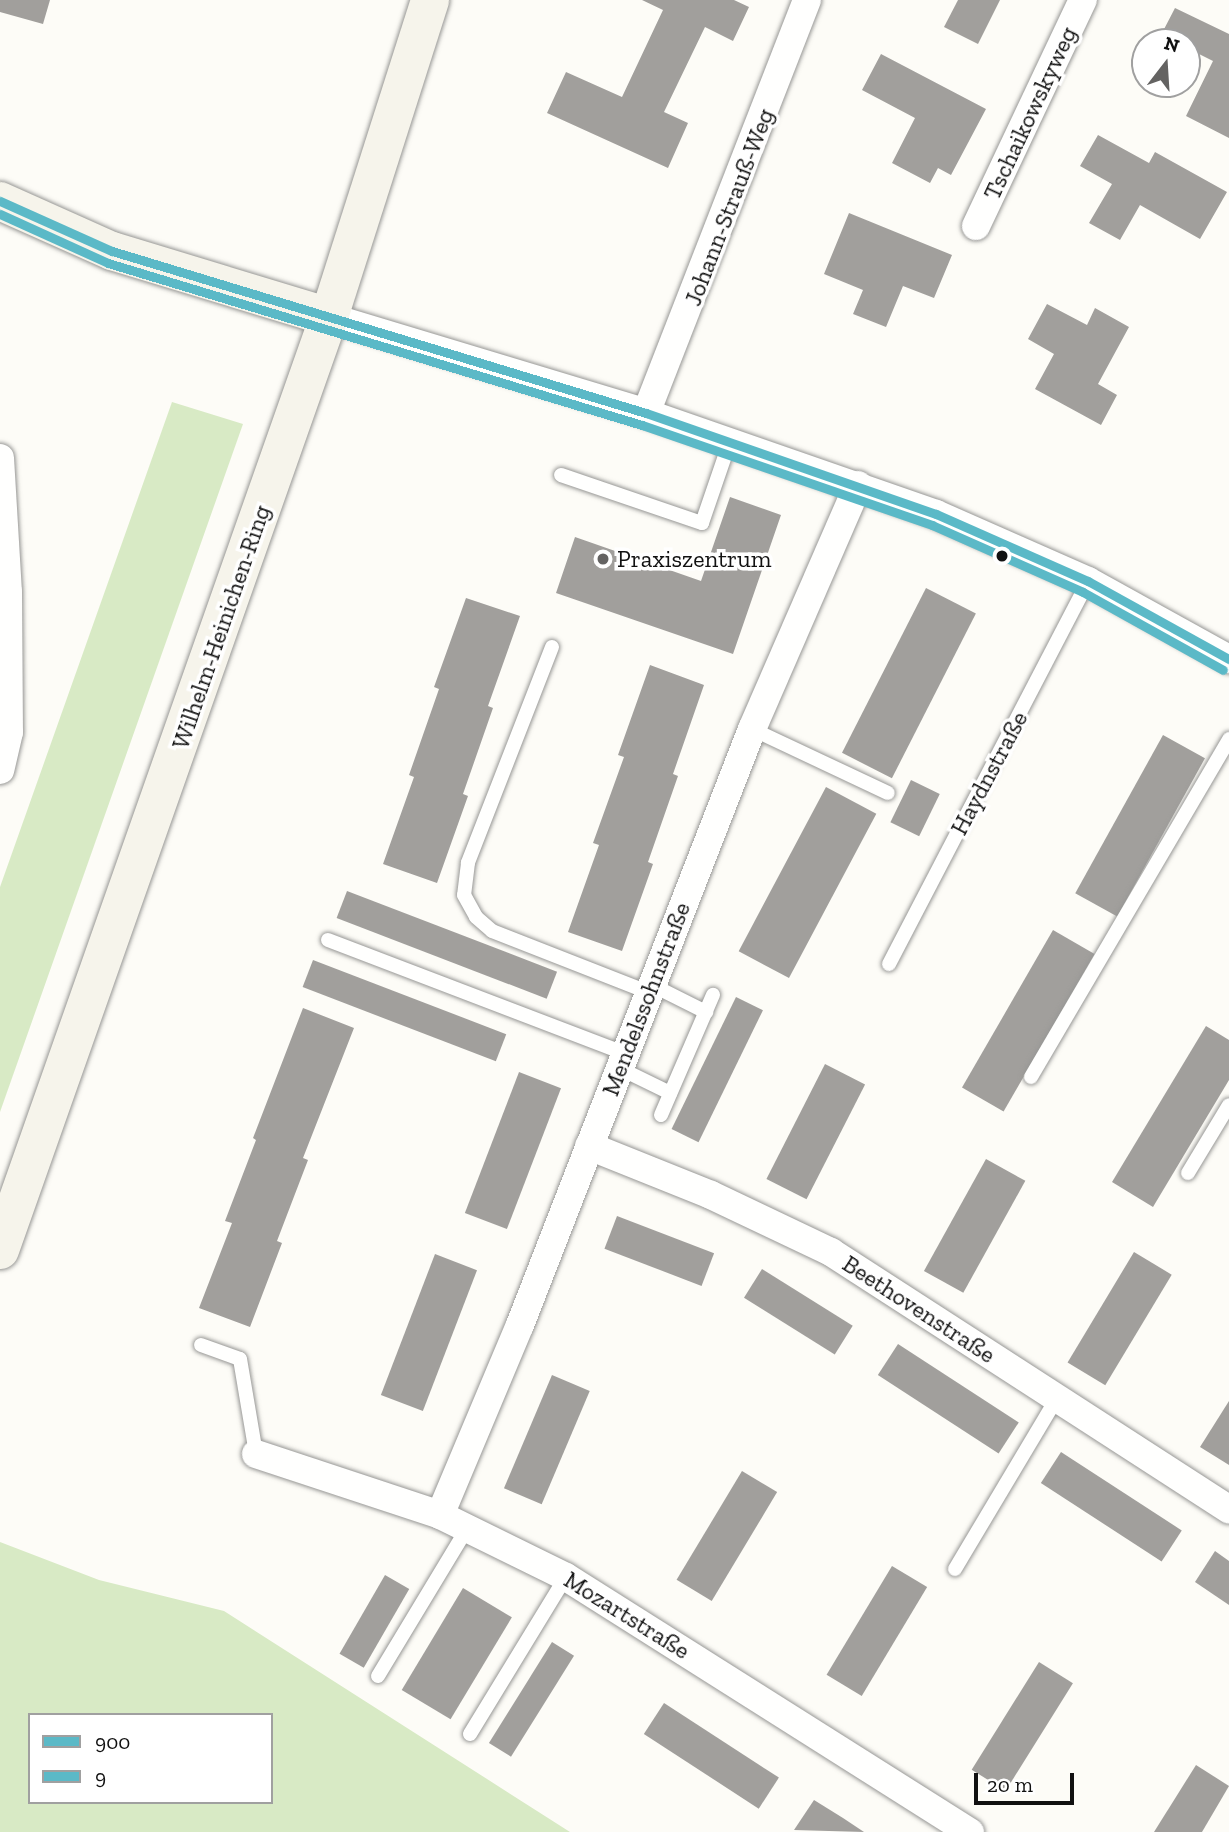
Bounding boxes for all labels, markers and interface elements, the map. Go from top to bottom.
street label: Tschaikowskyweg [977,22,1083,204]
north arrow [1131,28,1201,98]
text: N [1161,31,1182,57]
street label: Johann-Strauß-Weg [678,104,780,310]
street label: Wilhelm-Heinichen-Ring [166,501,276,753]
place label: Praxiszentrum [617,545,771,573]
unlabelled marker [995,549,1009,563]
marker: Praxiszentrum [595,551,611,567]
street label: Haydnstraße [944,706,1034,840]
street label: Mendelssohnstraße [596,898,696,1100]
street label: Beethovenstraße [837,1249,1001,1369]
street label: Mozartstraße [559,1565,695,1665]
legend [28,1713,273,1804]
text: 900 [95,1729,130,1754]
scale bar [977,1758,1077,1802]
text: 9 [95,1764,106,1789]
text: 20 m [987,1772,1033,1797]

